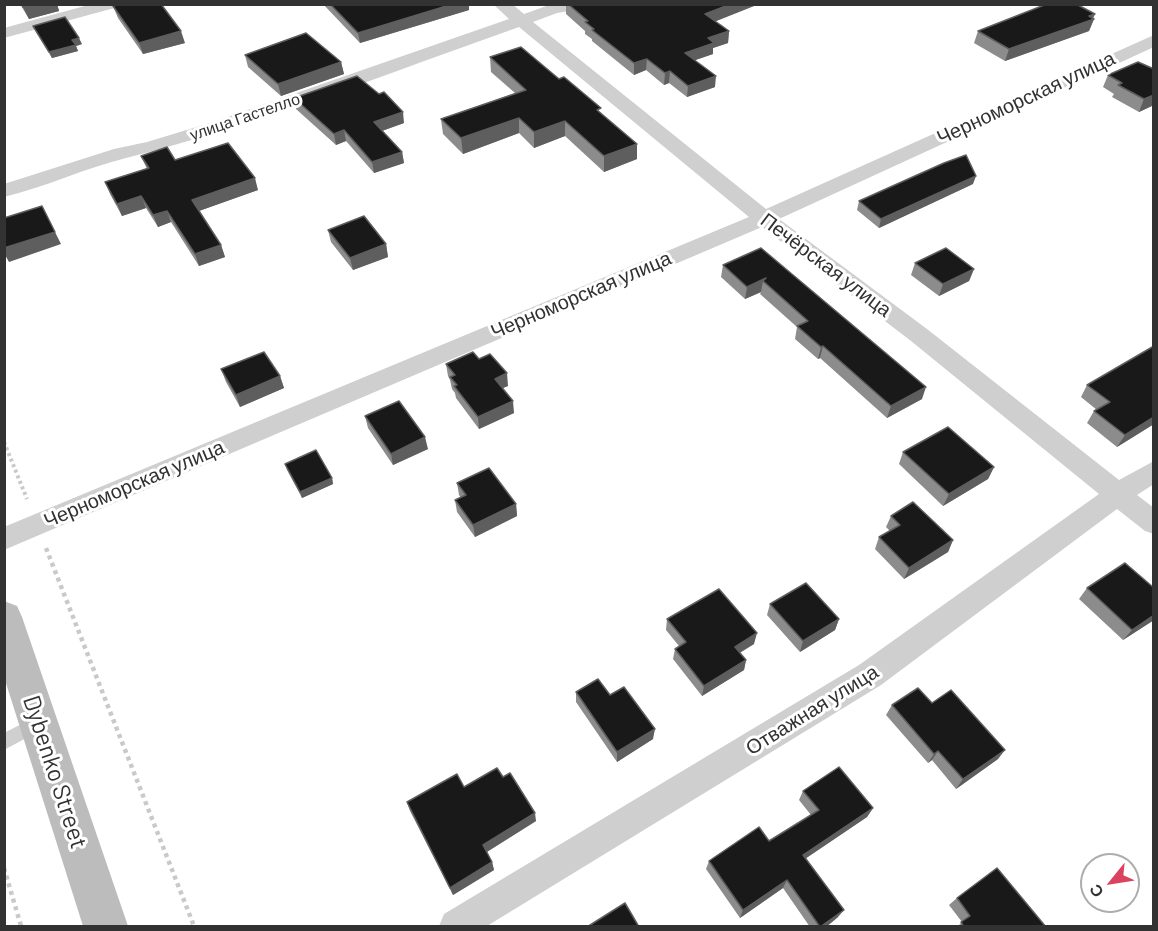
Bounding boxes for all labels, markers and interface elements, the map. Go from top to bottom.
street label: Черноморская улица [933,46,1119,150]
street label: улица Гастелло [187,89,303,145]
street label: Печёрская улица [756,208,896,322]
street label: Черноморская улица [487,246,675,344]
street label: Черноморская улица [40,435,228,533]
street label: Отважная улица [741,660,883,760]
street label: Dybenko Street [17,692,93,852]
north arrow [1080,853,1140,913]
text: С [1085,881,1107,901]

